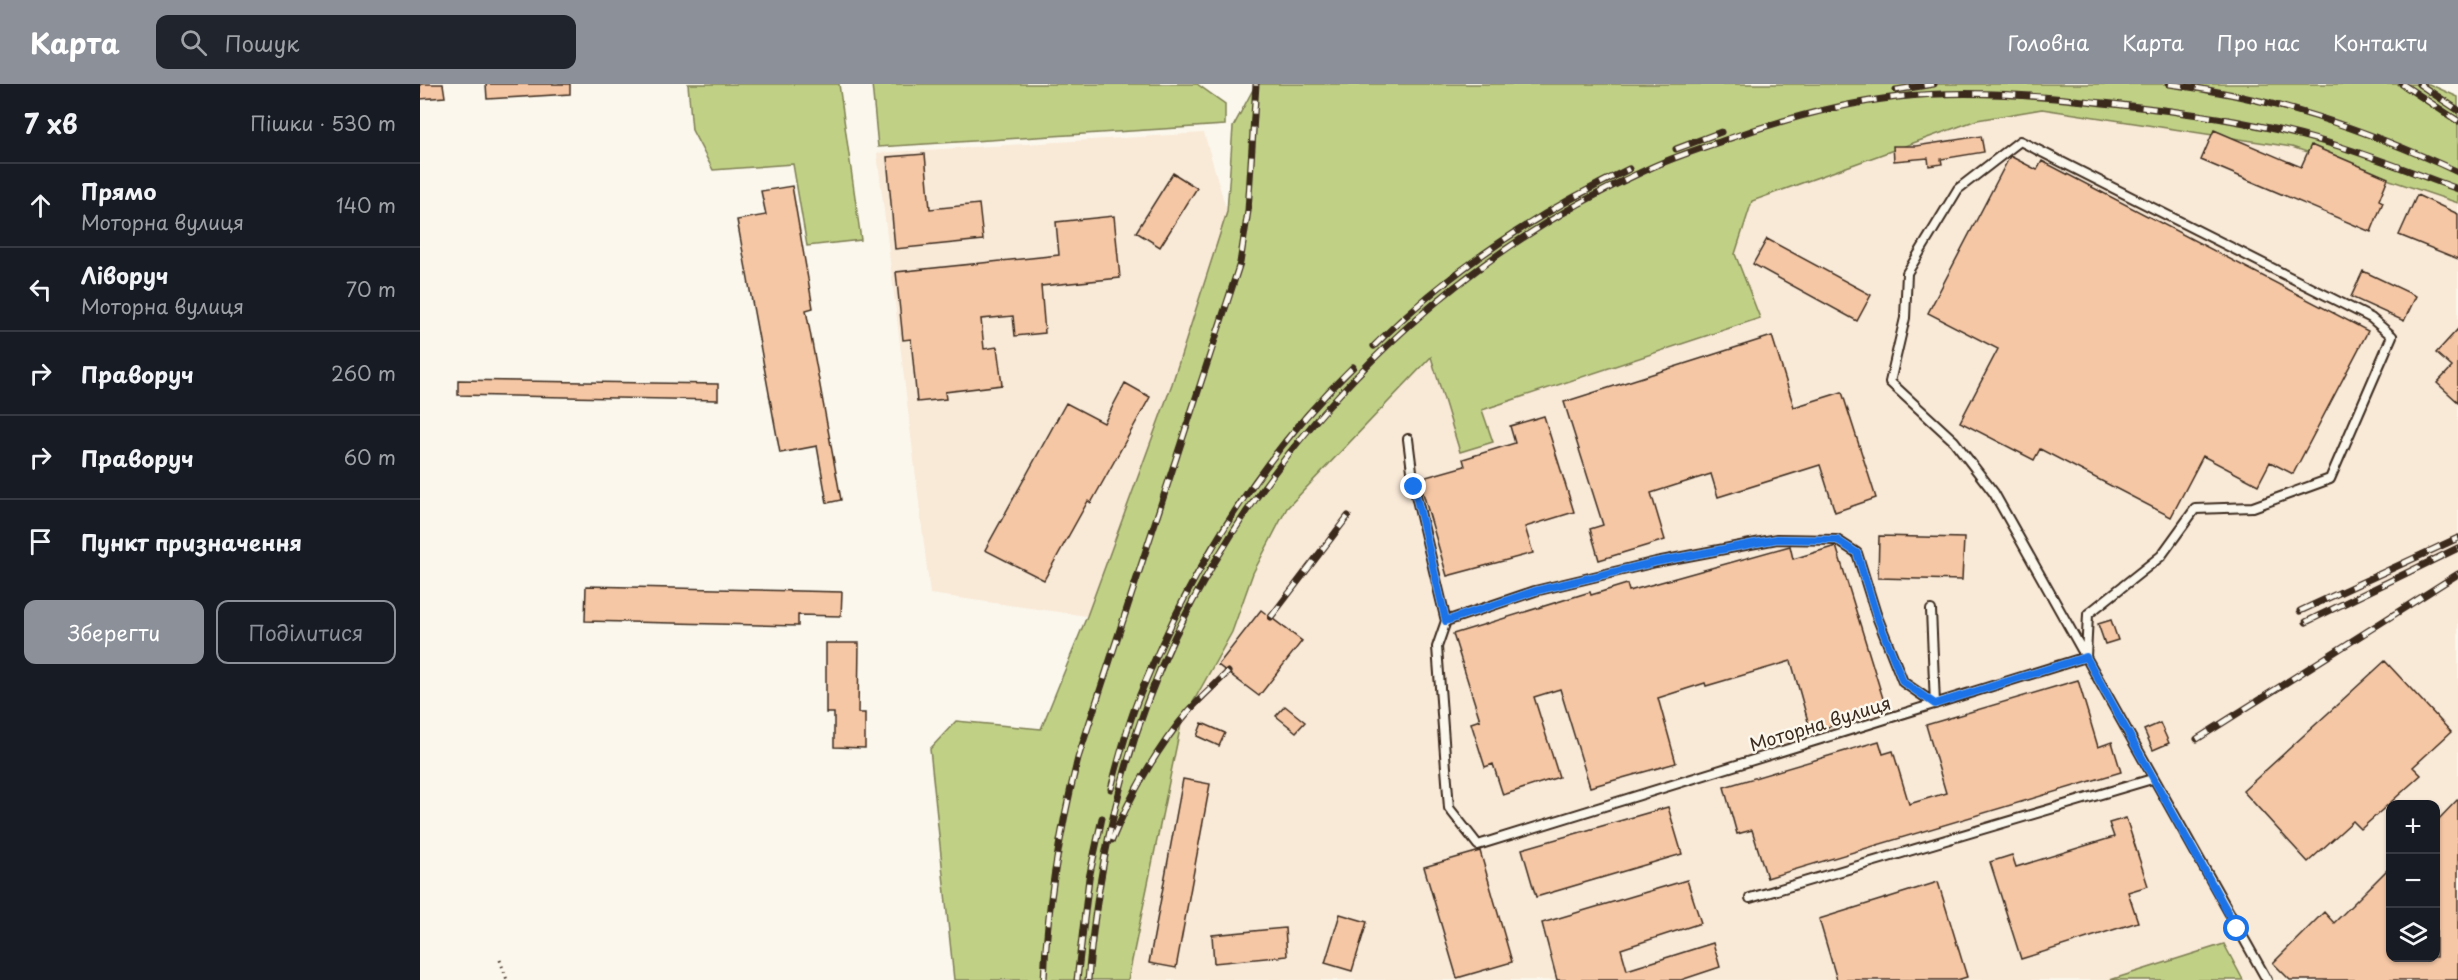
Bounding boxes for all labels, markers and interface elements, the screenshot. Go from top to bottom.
search box [156,15,576,69]
text: Карта [30,21,120,64]
icon: search [177,26,210,59]
text: Пошук [225,26,299,59]
text: Головна [2008,26,2089,58]
text: Карта [2122,26,2184,58]
text: Про нас [2217,26,2300,58]
text: Контакти [2333,26,2428,58]
text: 7 хв [24,104,78,143]
text: Пішки · 530 m [250,108,396,138]
text: Прямо [81,174,156,207]
icon: ahead [24,189,57,222]
text: 140 m [336,190,396,220]
text: Моторна вулиця [81,207,244,237]
text: Ліворуч [81,258,168,291]
icon: left [24,273,57,306]
text: 70 m [346,274,396,304]
text: Моторна вулиця [81,291,244,321]
icon: right [24,357,57,390]
text: Праворуч [81,357,194,390]
text: 260 m [331,358,396,388]
icon: right [24,441,57,474]
text: Праворуч [81,441,194,474]
text: 60 m [344,442,396,472]
route end [1400,473,1426,499]
icon: arrive [24,525,57,558]
text: Пункт призначення [81,525,302,558]
button: Зберегти [24,600,204,664]
button: Поділитися [216,600,396,664]
street label: Моторна вулиця [1746,689,1894,757]
map controls [2386,800,2440,962]
button: + [2386,800,2440,854]
button: − [2386,854,2440,908]
button: layers [2386,908,2440,962]
route start [2223,915,2249,941]

